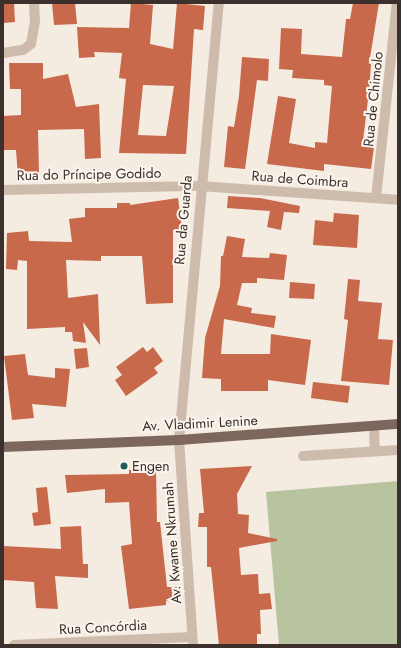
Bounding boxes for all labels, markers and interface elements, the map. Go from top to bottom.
street label: Rua de Chimolo [360,51,386,147]
street label: Rua do Príncipe Godido [17,164,161,184]
street label: Rua de Coimbra [251,167,349,191]
street label: Rua da Guarda [171,175,195,265]
street label: Av. Vladimir Lenine [142,412,258,434]
place label: Engen [132,458,170,474]
marker: Engen [119,461,129,471]
street label: Av. Kwame Nkrumah [159,481,185,605]
street label: Rua Concórdia [59,616,147,638]

